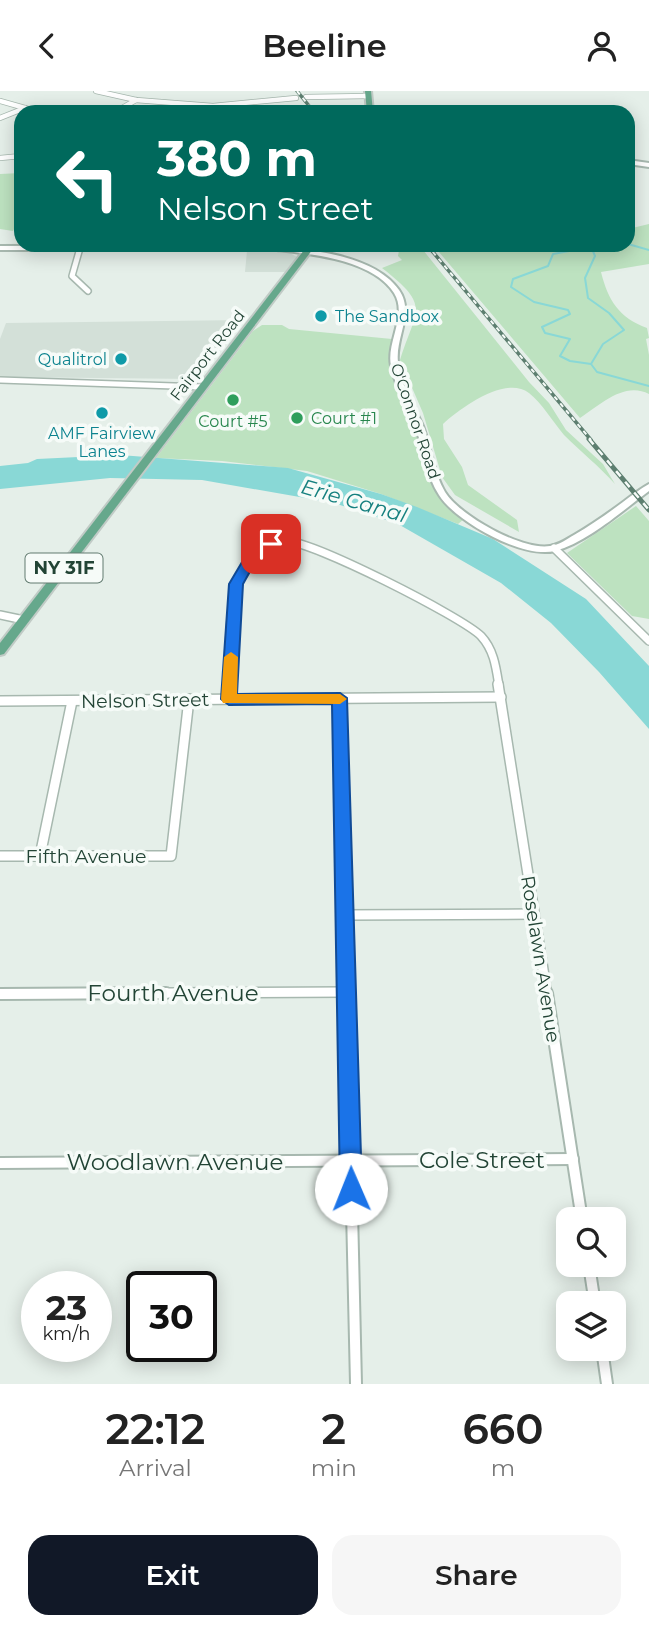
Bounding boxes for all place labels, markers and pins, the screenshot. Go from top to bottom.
place label: The Sandbox [335,307,439,326]
marker: The Sandbox [313,308,329,324]
place label: Qualitrol [38,350,107,369]
marker: Qualitrol [113,351,129,367]
marker: Court #5 [225,392,241,408]
marker: AMF Fairview Lanes [94,405,110,421]
place label: Court #1 [311,409,377,428]
marker: Court #1 [289,410,305,426]
place label: Court #5 [198,412,268,431]
place label: AMF Fairview Lanes [48,424,156,461]
pin [241,514,301,574]

